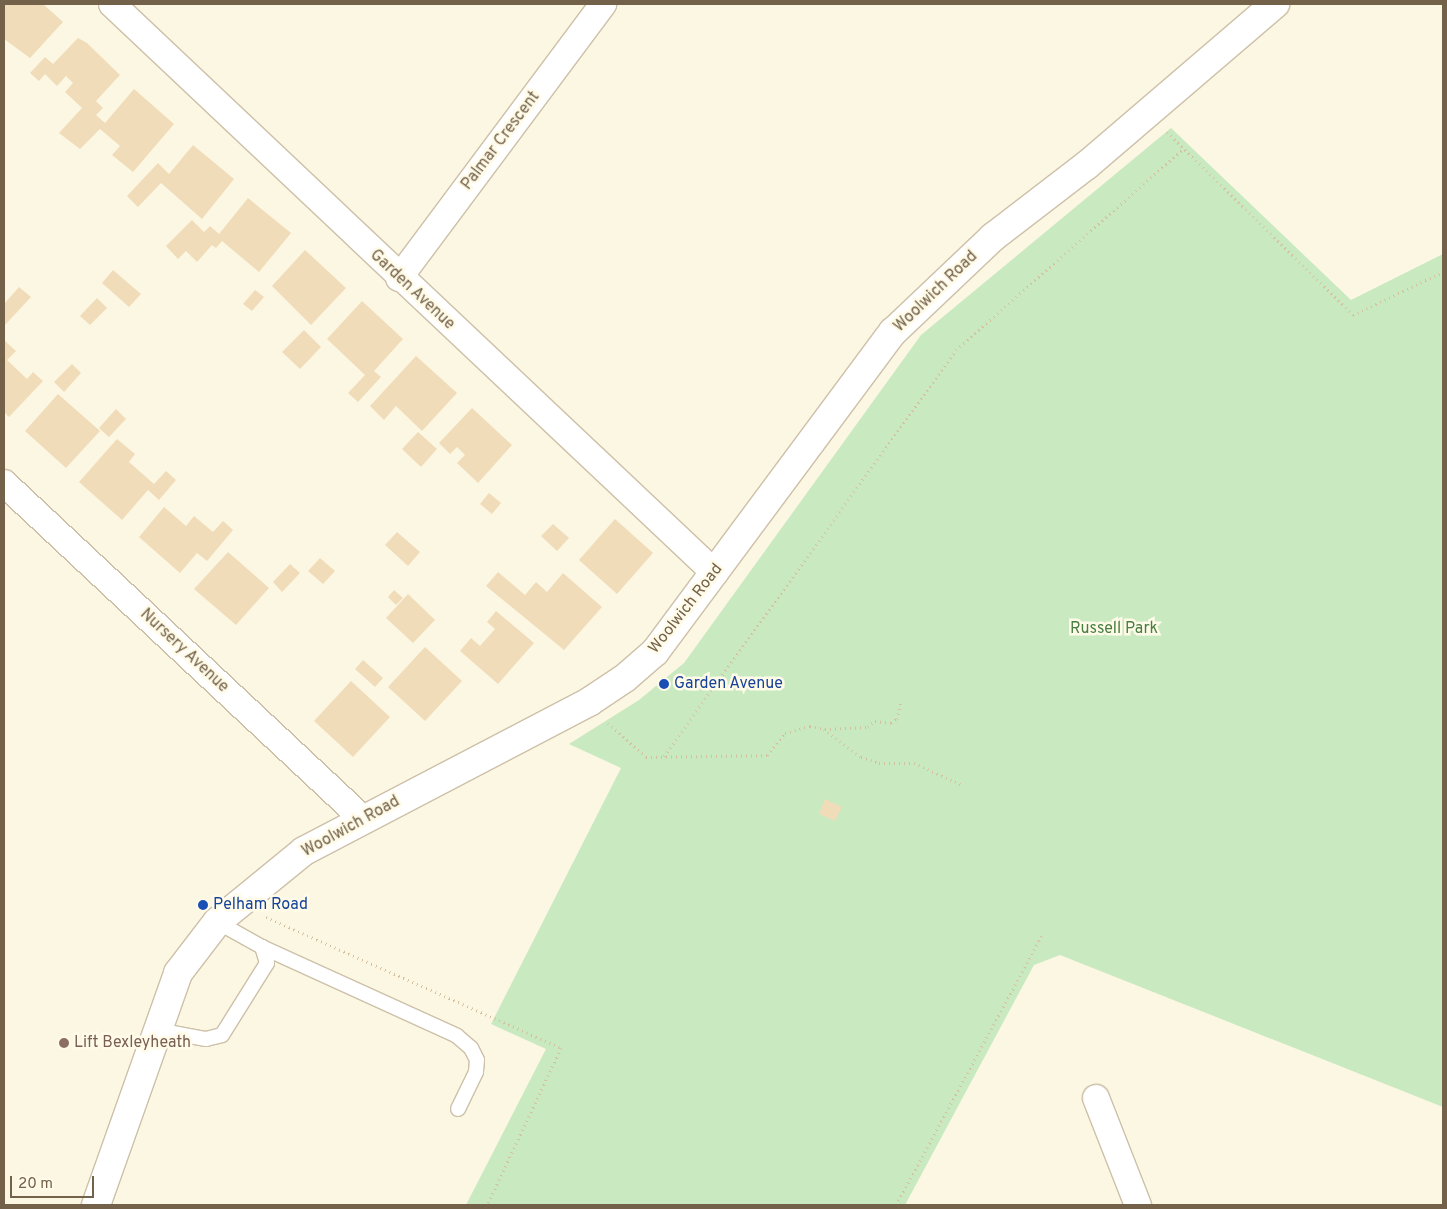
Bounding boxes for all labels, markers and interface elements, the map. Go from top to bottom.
street label: Palmar Crescent [458,88,544,194]
street label: Garden Avenue [365,246,459,334]
street label: Woolwich Road [890,247,982,337]
street label: Woolwich Road [645,560,727,658]
street label: Nursery Avenue [136,605,232,697]
park label: Russell Park [1070,619,1158,639]
place label: Garden Avenue [674,674,783,694]
marker: Garden Avenue [658,678,670,690]
street label: Woolwich Road [299,792,403,862]
place label: Pelham Road [213,895,308,915]
marker: Pelham Road [197,899,209,911]
place label: Lift Bexleyheath [74,1033,191,1053]
marker: Lift Bexleyheath [58,1037,70,1049]
scale bar [12,1166,96,1198]
text: 20 m [18,1175,53,1194]

